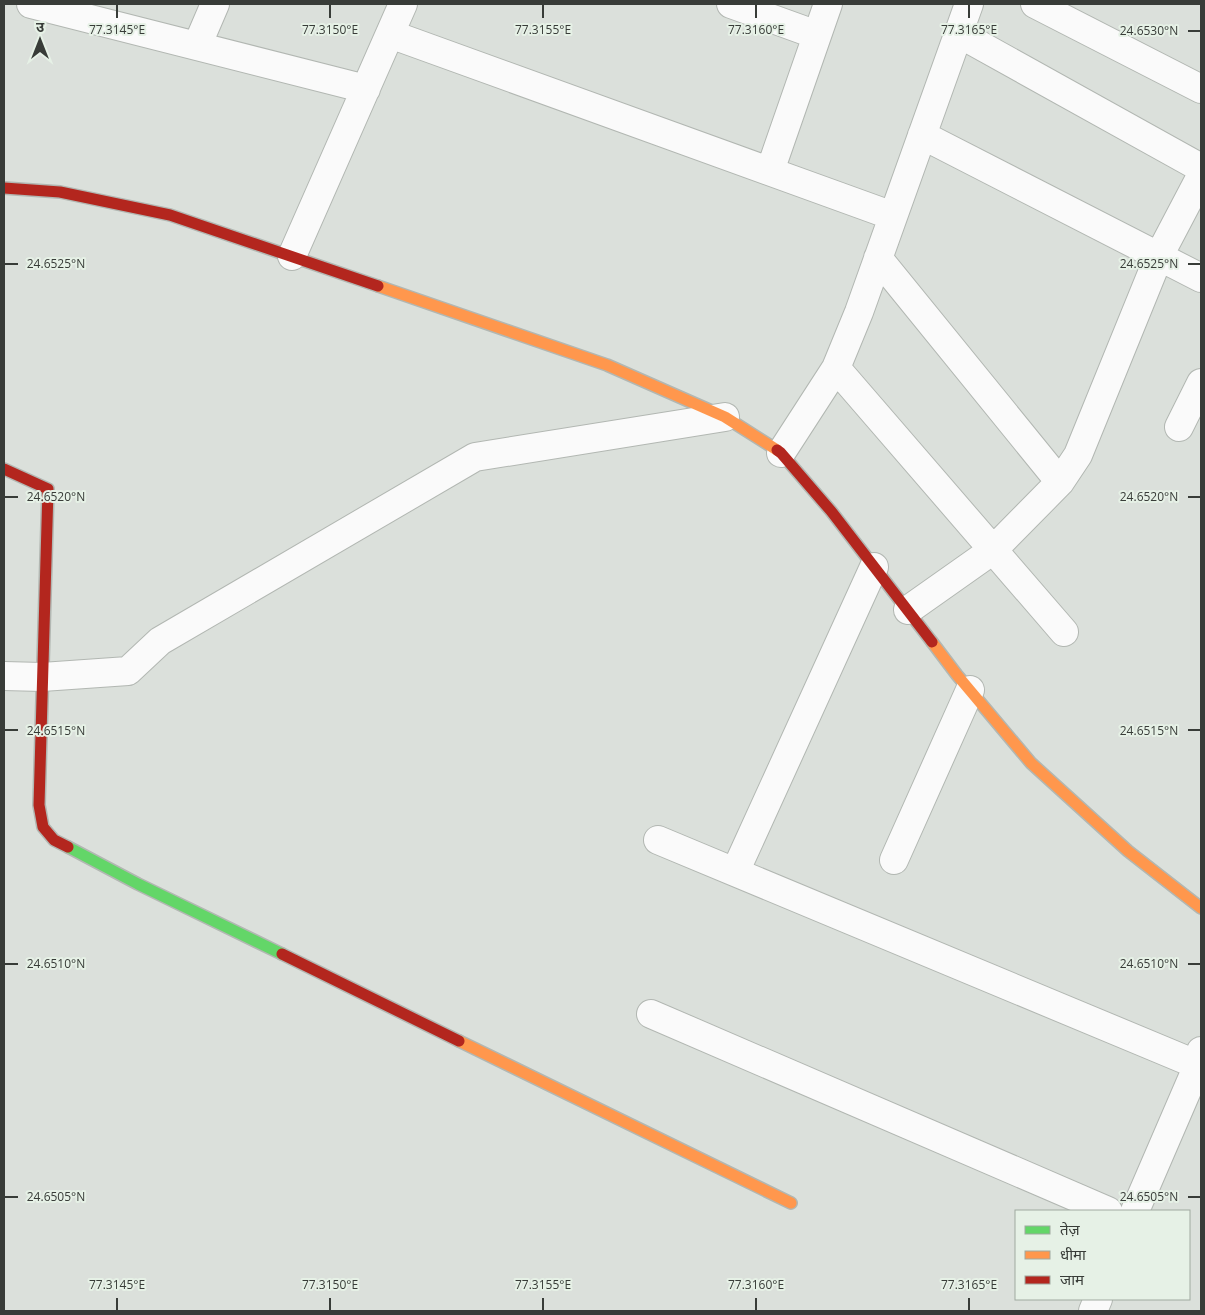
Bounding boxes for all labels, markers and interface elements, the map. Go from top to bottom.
north arrow [15,15,65,65]
text: उ [36,17,45,36]
text: 77.3145°E [89,21,145,38]
text: 77.3150°E [302,21,358,38]
text: 77.3155°E [515,21,571,38]
text: 77.3160°E [728,21,784,38]
text: 77.3165°E [941,21,997,38]
text: 24.6530°N [1120,22,1178,39]
text: 24.6525°N [27,255,85,272]
text: 24.6525°N [1120,255,1178,272]
text: 24.6520°N [27,488,85,505]
text: 24.6520°N [1120,488,1178,505]
text: 24.6515°N [27,722,85,739]
text: 24.6515°N [1120,722,1178,739]
text: 24.6510°N [27,955,85,972]
text: 24.6510°N [1120,955,1178,972]
text: 24.6505°N [27,1188,85,1205]
text: 24.6505°N [1120,1188,1178,1205]
legend [1015,1210,1190,1300]
text: तेज़ [1060,1219,1081,1239]
text: धीमा [1060,1244,1087,1264]
text: जाम [1060,1269,1085,1289]
text: 77.3145°E [89,1276,145,1293]
text: 77.3150°E [302,1276,358,1293]
text: 77.3155°E [515,1276,571,1293]
text: 77.3160°E [728,1276,784,1293]
text: 77.3165°E [941,1276,997,1293]

